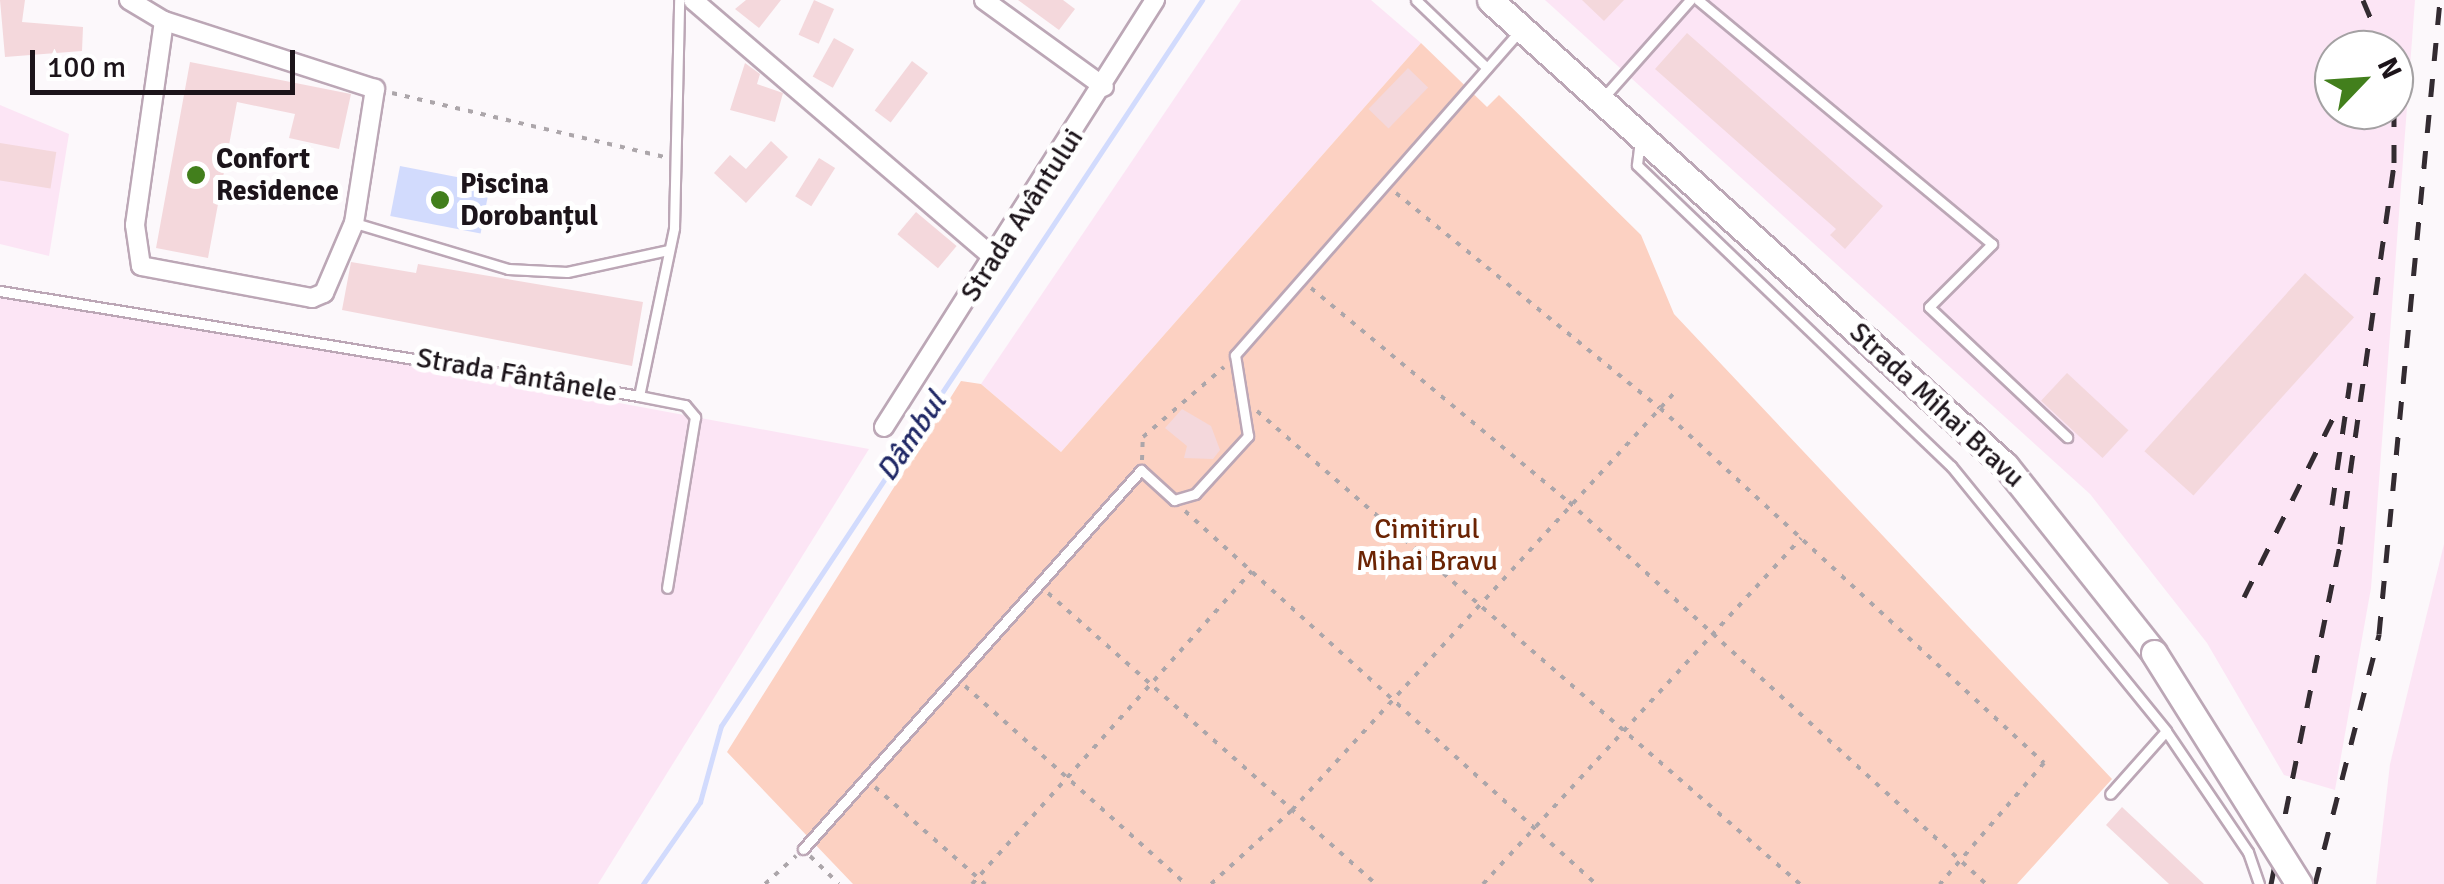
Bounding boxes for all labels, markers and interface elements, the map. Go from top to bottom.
scale bar [35,30,300,92]
north arrow [2314,30,2414,130]
text: 100 m [47,49,126,86]
text: N [2370,52,2409,84]
street label: Strada Avântului [954,122,1090,308]
place label: Confort Residence [216,142,339,208]
marker: Confort Residence [185,164,207,186]
place label: Piscina Dorobanțul [460,167,598,233]
marker: Piscina Dorobanțul [429,189,451,211]
street label: Strada Mihai Bravu [1843,315,2031,495]
street label: Strada Fântânele [414,341,620,409]
water label: Dâmbul [869,386,955,488]
park label: Cimitirul Mihai Bravu [1356,512,1498,578]

